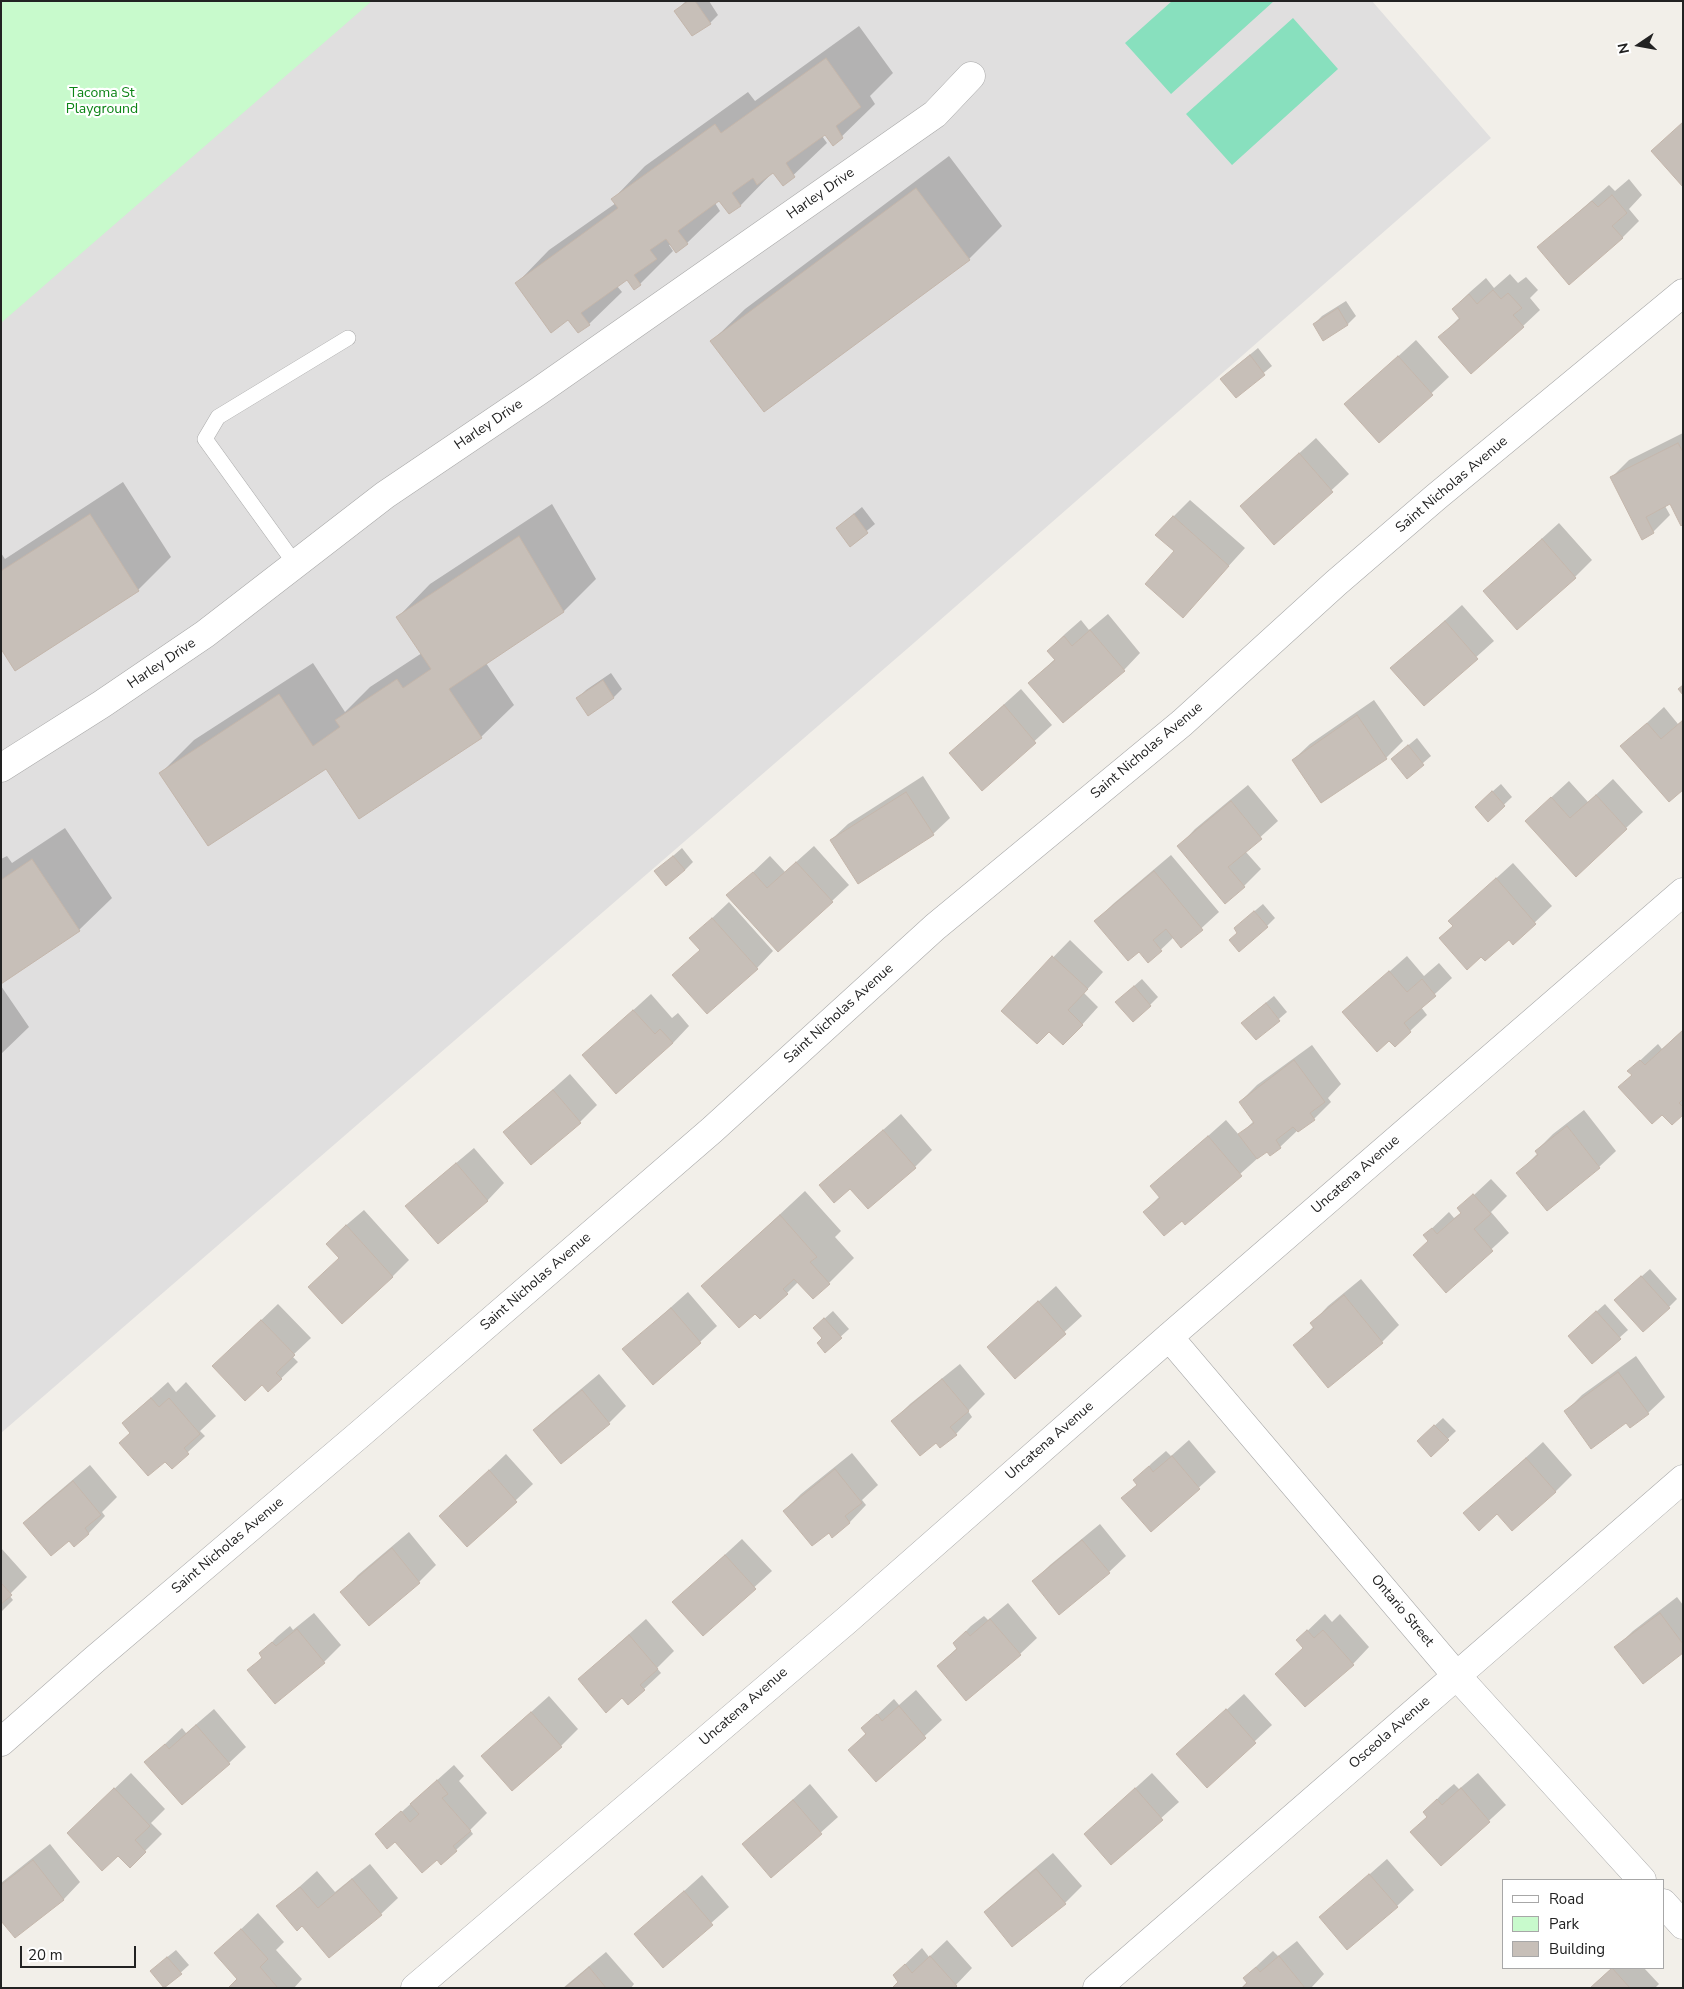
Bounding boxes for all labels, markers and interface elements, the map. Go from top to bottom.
north arrow [1614,20,1664,70]
text: N [1613,41,1634,55]
park label: Tacoma St Playground [66,86,138,118]
street label: Harley Drive [784,165,858,223]
street label: Harley Drive [452,396,526,454]
street label: Saint Nicholas Avenue [1393,433,1511,537]
street label: Harley Drive [125,635,199,693]
street label: Saint Nicholas Avenue [1088,699,1206,803]
street label: Saint Nicholas Avenue [781,961,897,1067]
street label: Uncatena Avenue [1309,1132,1403,1218]
street label: Saint Nicholas Avenue [477,1229,595,1335]
street label: Uncatena Avenue [1003,1398,1097,1484]
street label: Saint Nicholas Avenue [169,1494,287,1598]
street label: Ontario Street [1367,1572,1437,1650]
street label: Uncatena Avenue [697,1664,791,1750]
street label: Osceola Avenue [1346,1693,1434,1773]
legend [1502,1879,1664,1969]
text: Road [1549,1889,1584,1909]
text: Park [1549,1914,1579,1934]
scale bar [22,1936,139,1968]
text: Building [1549,1939,1605,1959]
text: 20 m [28,1945,63,1965]

